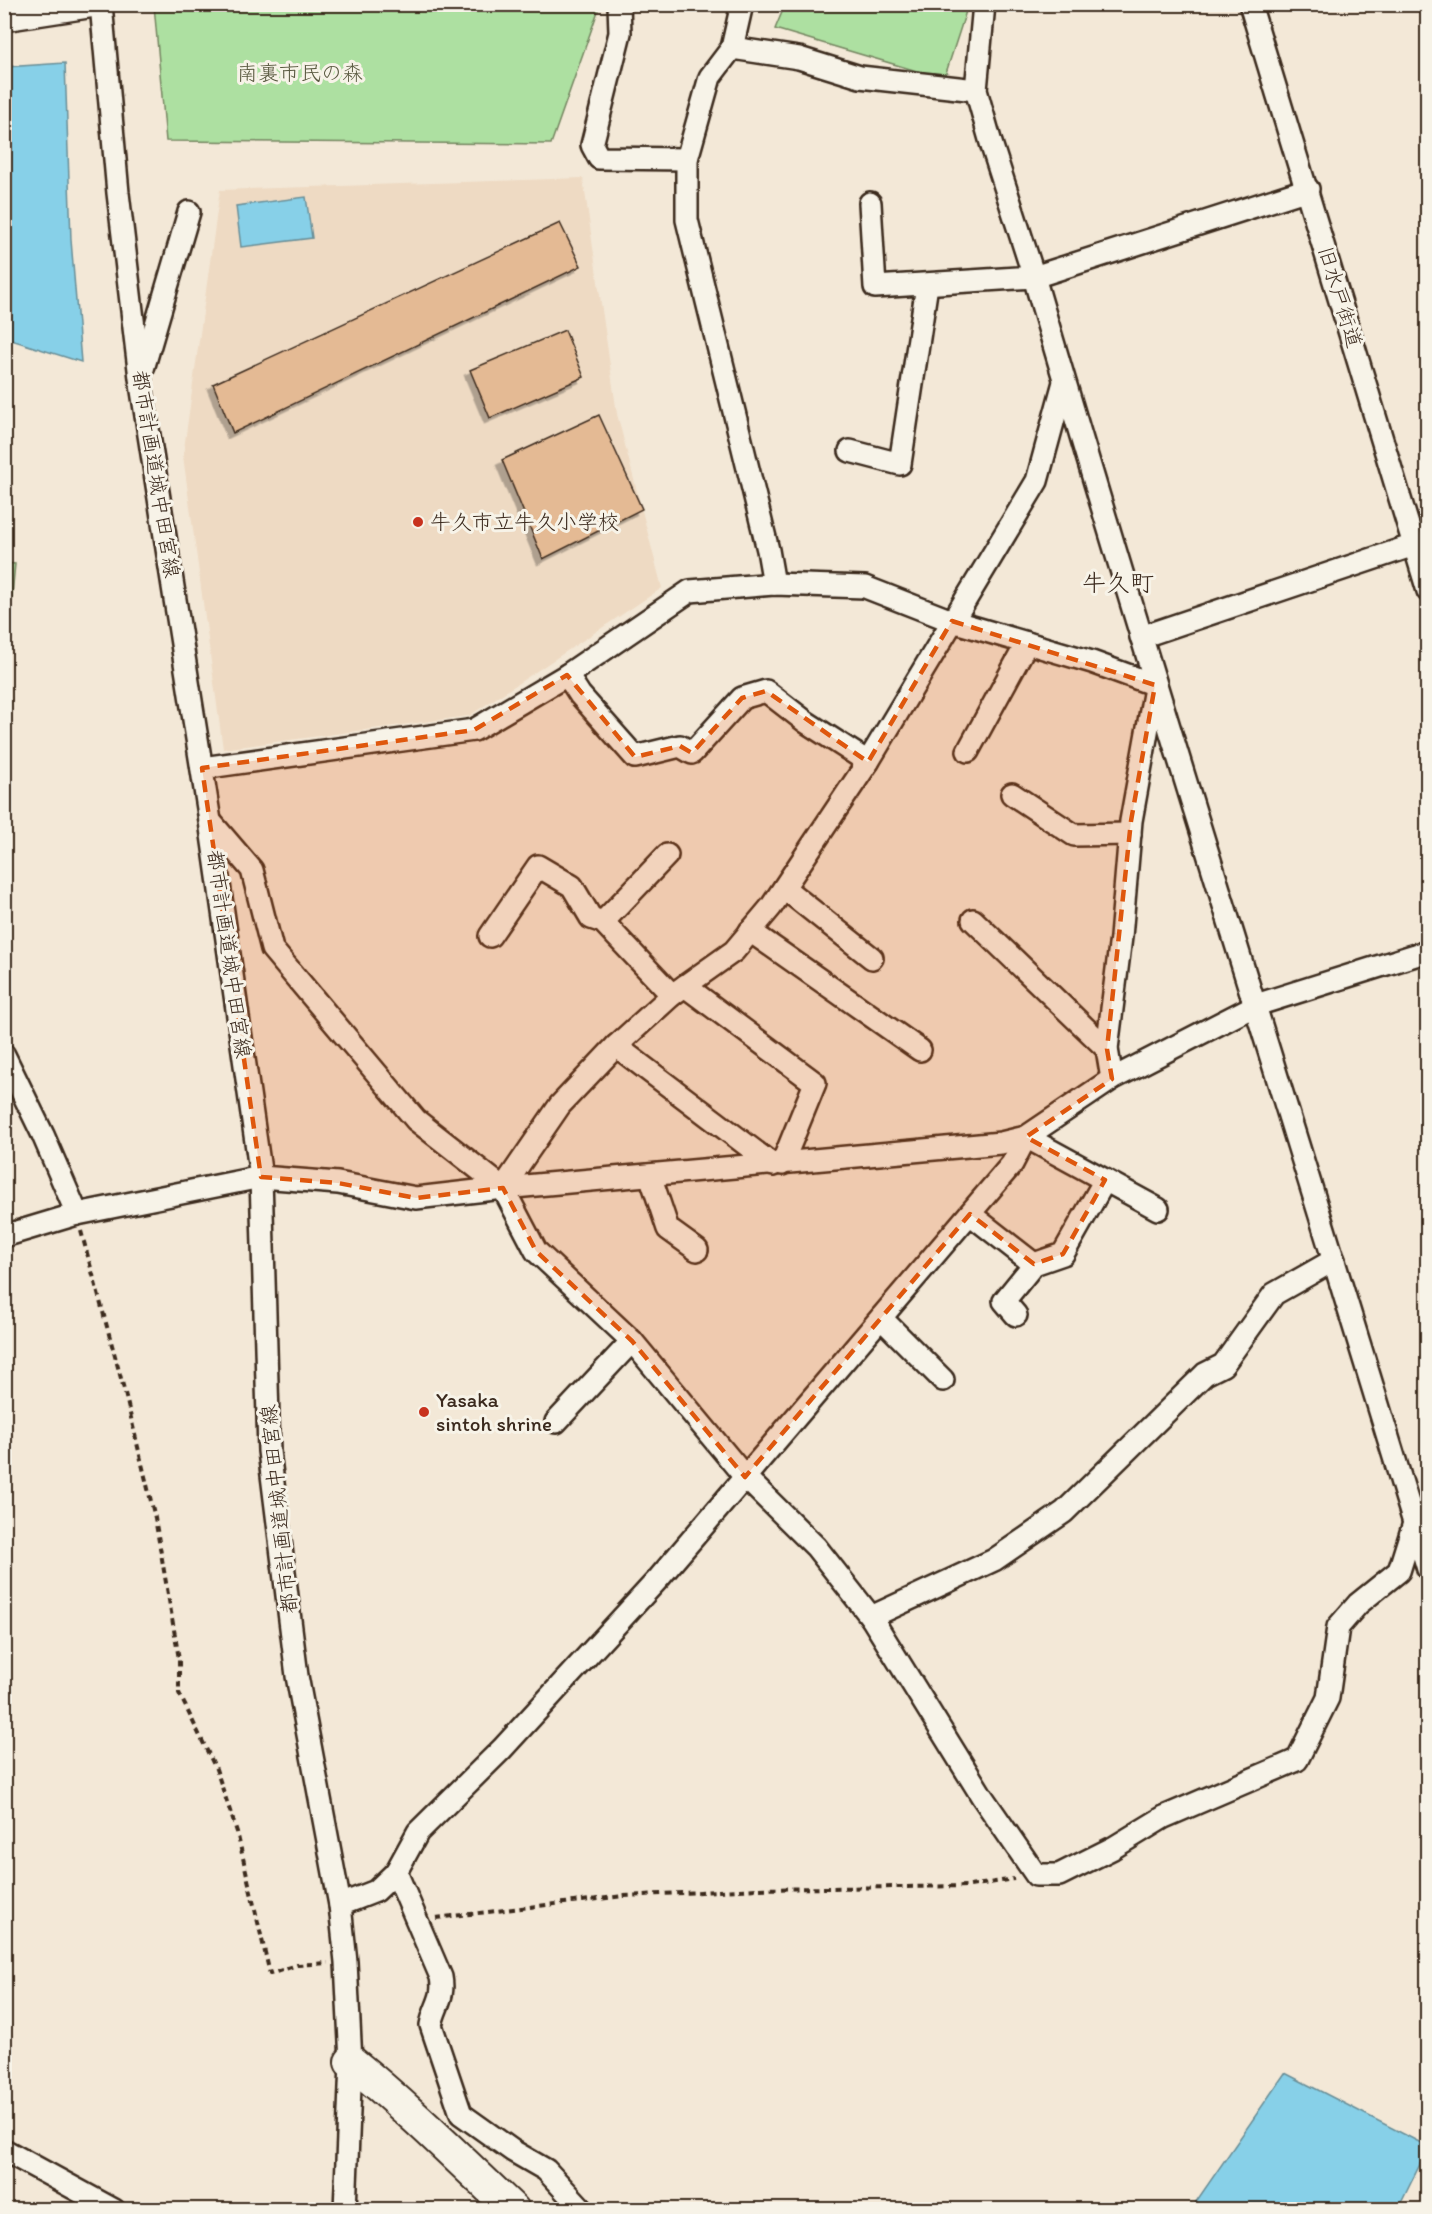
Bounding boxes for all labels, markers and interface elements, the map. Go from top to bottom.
park label: 南裏市民の森 [237,60,363,85]
street label: 旧水戸街道 [1313,243,1368,351]
street label: 都市計画道城中田宮線 [128,368,185,580]
place label: 牛久市立牛久小学校 [430,509,619,534]
marker: 牛久市立牛久小学校 [411,515,425,529]
district label: 牛久町 [1082,568,1154,597]
street label: 都市計画道城中田宮線 [203,848,256,1060]
place label: Yasaka sintoh shrine [436,1387,552,1436]
street label: 都市計画道城中田宮線 [255,1403,302,1615]
marker: Yasaka sintoh shrine [417,1405,431,1419]

